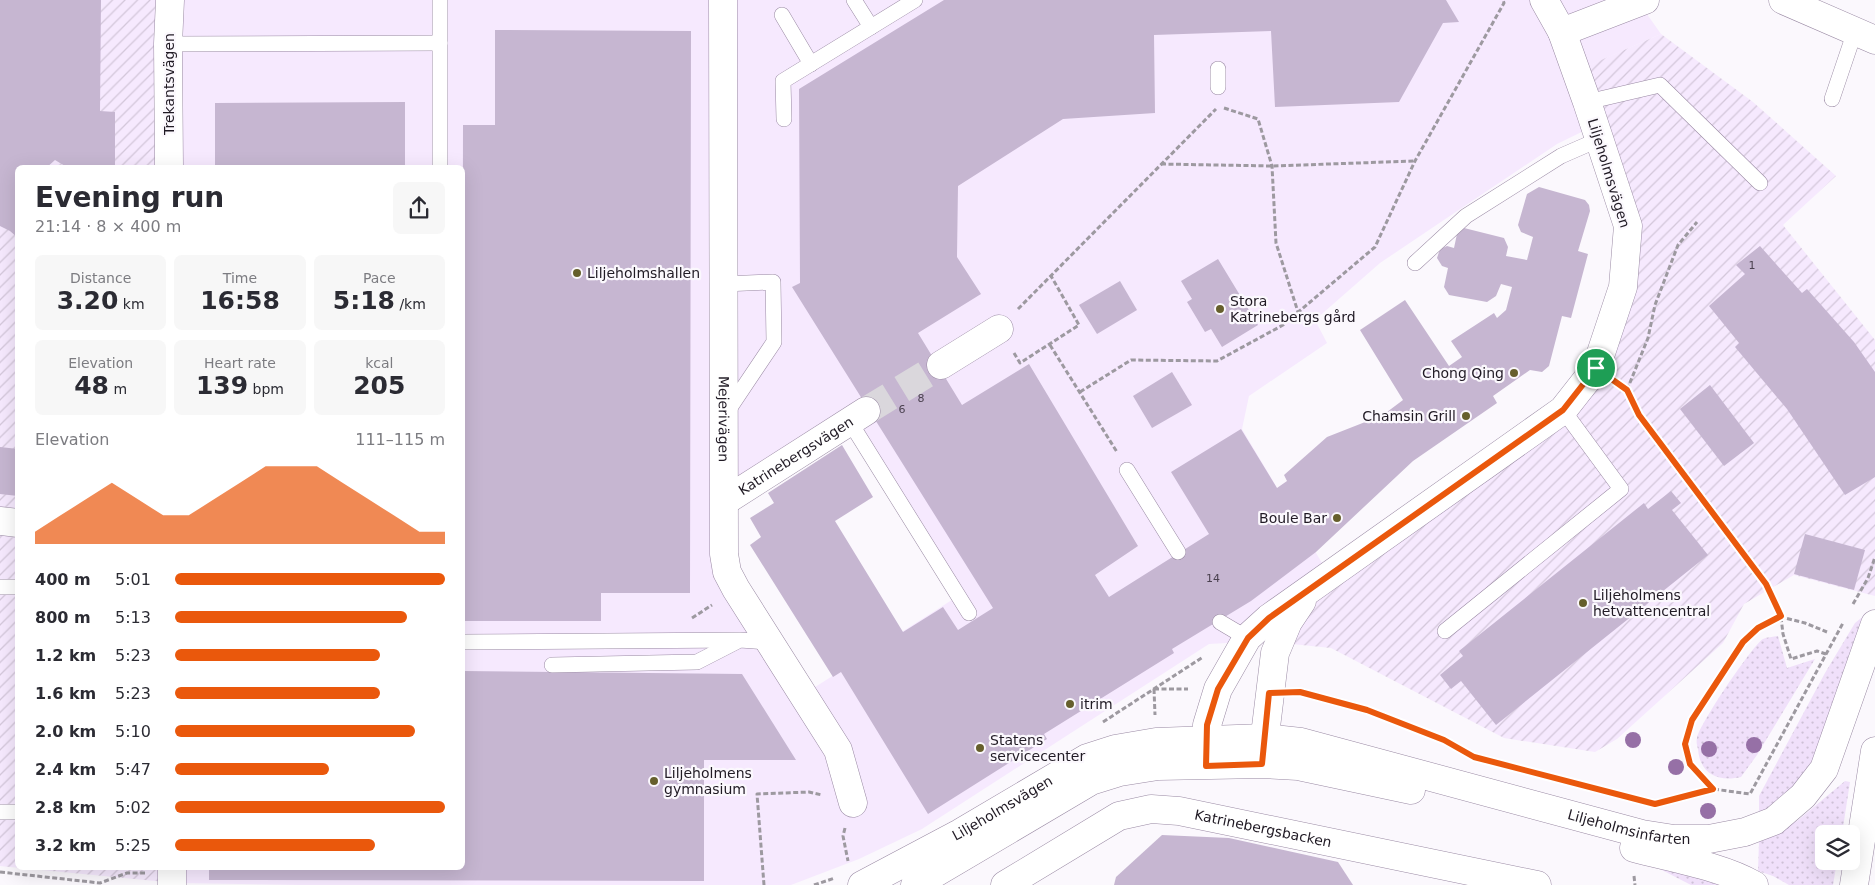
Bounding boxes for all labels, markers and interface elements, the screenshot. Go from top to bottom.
street label: Trekantsvägen [161,33,177,136]
street label: Liljeholmsvägen [1585,116,1633,230]
text: Evening run [35,181,224,214]
button: share [393,182,445,234]
text: 21:14 · 8 × 400 m [35,217,181,236]
house number: 1 [1749,259,1756,272]
place label: Liljeholmshallen [587,265,700,281]
marker: Liljeholmshallen [571,267,583,279]
text: Distance [70,270,131,286]
text: Time [223,270,257,286]
text: Pace [363,270,396,286]
text: 3.20 [57,286,118,315]
text: 16:58 [200,286,280,315]
text: 5:18 [333,286,395,315]
place label: Stora Katrinebergs gård [1230,293,1356,325]
text: km [118,296,145,312]
text: /km [395,296,426,312]
marker: Stora Katrinebergs gård [1214,303,1226,315]
pin [1575,347,1617,389]
icon: arrive [1582,354,1610,382]
text: Elevation [68,355,133,371]
text: Heart rate [204,355,276,371]
text: kcal [365,355,393,371]
place label: Chong Qing [1422,365,1504,381]
marker: Chong Qing [1508,367,1520,379]
text: 48 [74,371,109,400]
text: 139 [196,371,248,400]
text: 205 [353,371,405,400]
street label: Mejerivägen [716,376,732,462]
text: m [109,381,127,397]
text: bpm [248,381,284,397]
house number: 8 [918,392,925,405]
house number: 6 [899,403,906,416]
place label: Chamsin Grill [1362,408,1456,424]
marker: Chamsin Grill [1460,410,1472,422]
street label: Katrinebergsvägen [736,413,856,498]
text: Elevation [35,430,109,449]
text: 111–115 m [355,430,445,449]
place label: Boule Bar [1259,510,1327,526]
marker: Boule Bar [1331,512,1343,524]
text: 400 m [35,570,91,589]
text: 5:01 [115,570,151,589]
house number: 14 [1206,572,1220,585]
place label: Liljeholmens hetvattencentral [1593,587,1710,619]
marker: Liljeholmens hetvattencentral [1577,597,1589,609]
text: 800 m [35,608,91,627]
text: 5:13 [115,608,151,627]
text: 1.2 km [35,646,96,665]
text: 5:23 [115,646,151,665]
text: 1.6 km [35,684,96,703]
text: 5:23 [115,684,151,703]
place label: itrim [1080,696,1113,712]
marker: itrim [1064,698,1076,710]
text: 2.0 km [35,722,96,741]
text: 5:10 [115,722,151,741]
place label: Statens servicecenter [990,732,1085,764]
marker: Statens servicecenter [974,742,986,754]
text: 2.4 km [35,760,96,779]
text: 5:47 [115,760,151,779]
place label: Liljeholmens gymnasium [664,765,752,797]
street label: Liljeholmsvägen [949,772,1055,844]
marker: Liljeholmens gymnasium [648,775,660,787]
text: 2.8 km [35,798,96,817]
text: 5:02 [115,798,151,817]
street label: Katrinebergsbacken [1193,806,1333,850]
street label: Liljeholmsinfarten [1566,806,1690,847]
map controls [1815,825,1860,870]
button: layers [1815,825,1860,870]
text: 3.2 km [35,836,96,855]
text: 5:25 [115,836,151,855]

